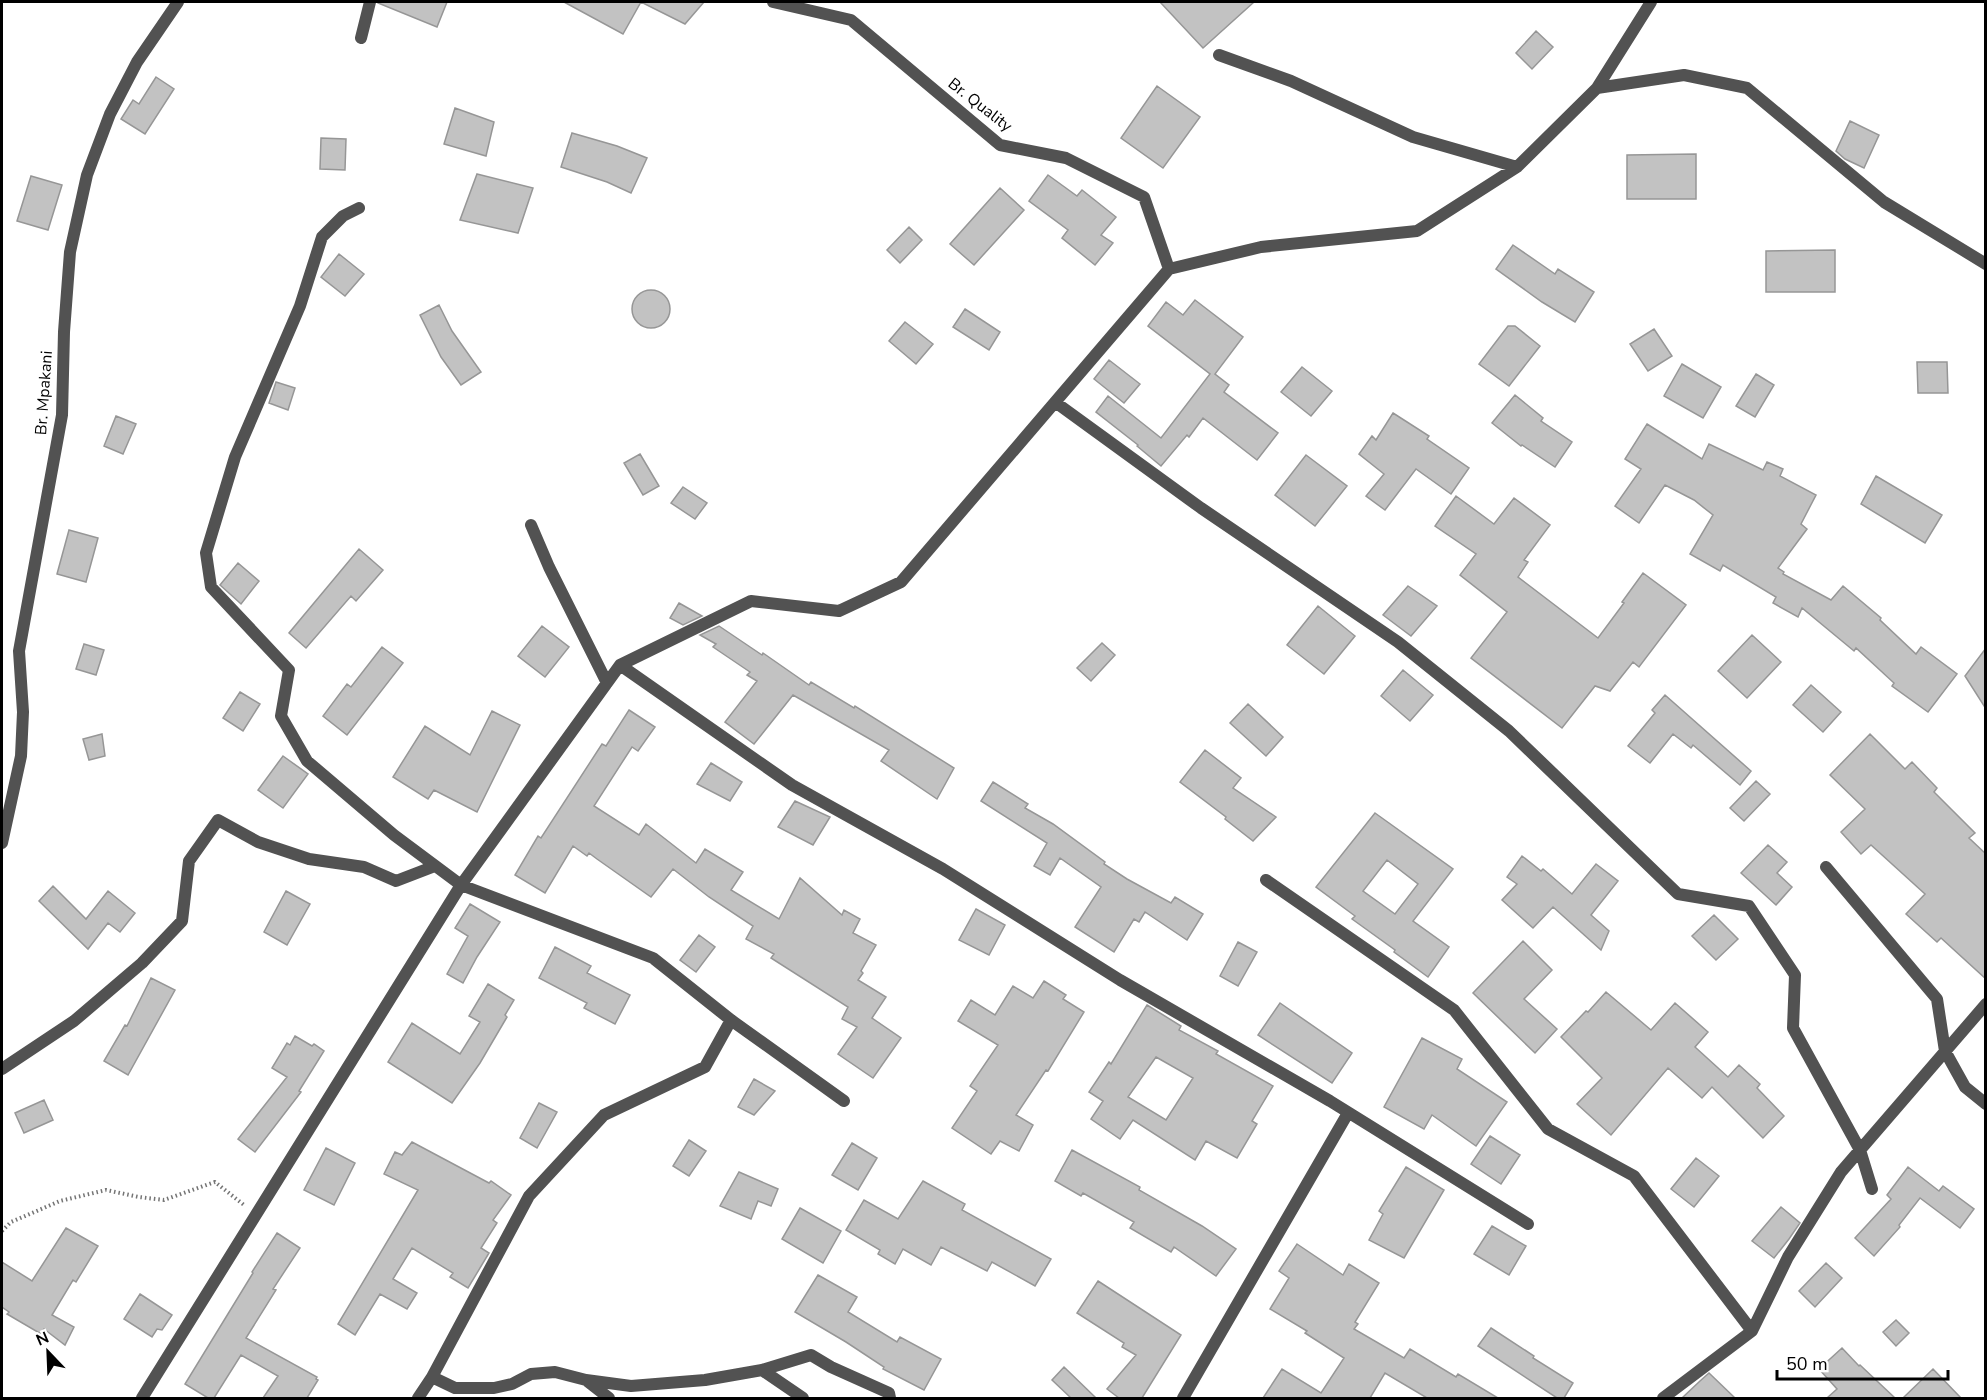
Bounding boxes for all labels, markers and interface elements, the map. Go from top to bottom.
street label: Br. Quality [943,73,1017,138]
street label: Br. Mpakani [30,350,58,436]
north arrow [18,1322,78,1382]
text: N [33,1327,52,1352]
scale bar [1777,1343,1948,1381]
text: 50 m [1786,1352,1828,1376]

